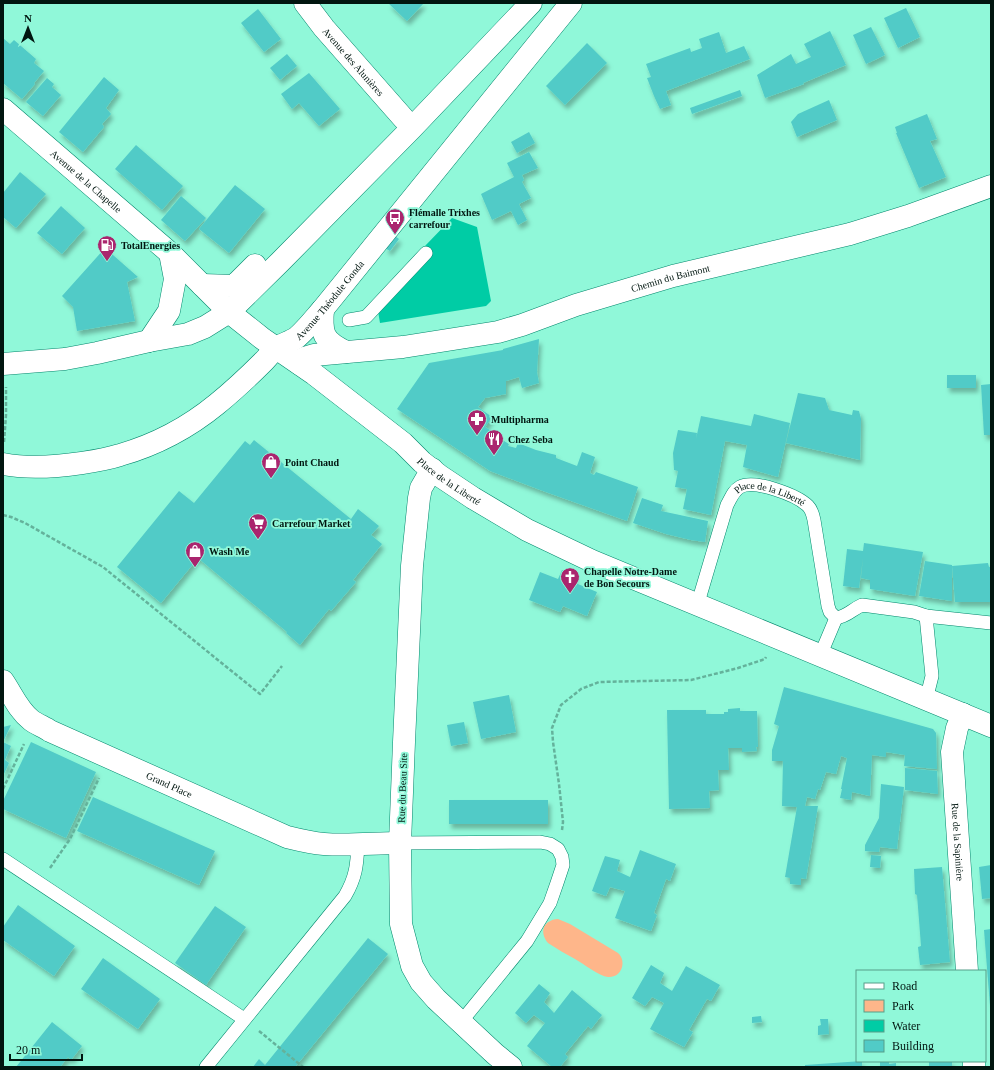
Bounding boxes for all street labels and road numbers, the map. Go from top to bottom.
street label: Avenue des Alunières [320,25,386,98]
street label: Avenue de la Chapelle [48,148,124,215]
street label: Avenue Théodule Gonda [293,258,366,342]
street label: Chemin du Baimont [630,262,711,294]
street label: Place de la Liberté [415,456,483,508]
street label: Place de la Liberté [732,480,808,508]
street label: Rue du Beau Site [396,752,409,823]
street label: Grand Place [144,770,194,800]
street label: Rue de la Sapinière [950,803,966,882]

